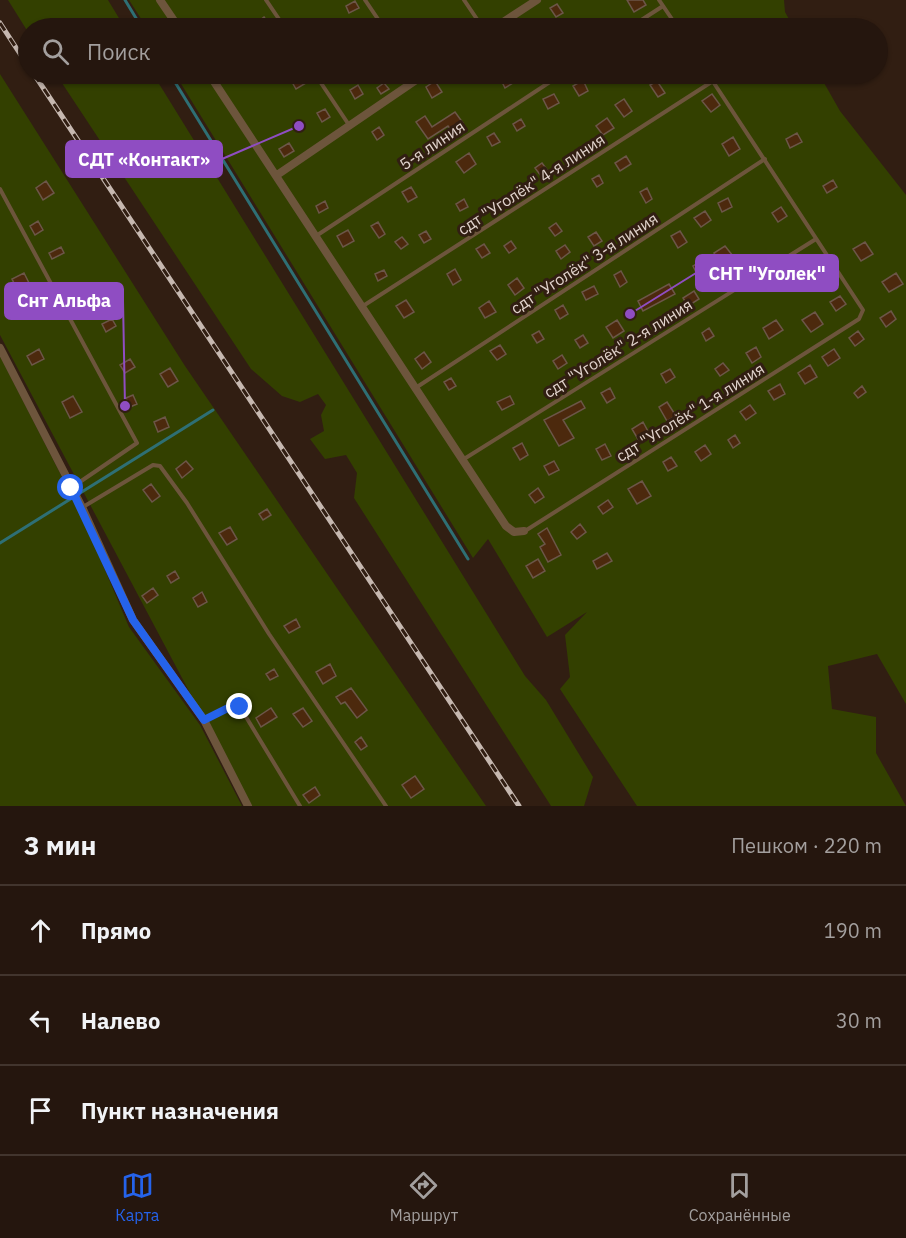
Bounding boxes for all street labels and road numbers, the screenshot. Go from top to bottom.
street label: 5-я линия [396,116,468,174]
street label: сдт "Уголёк" 4-я линия [454,129,608,239]
street label: сдт "Уголёк" 3-я линия [507,208,661,318]
street label: сдт "Уголёк" 2-я линия [540,294,696,402]
street label: сдт "Уголёк" 1-я линия [612,358,768,466]

